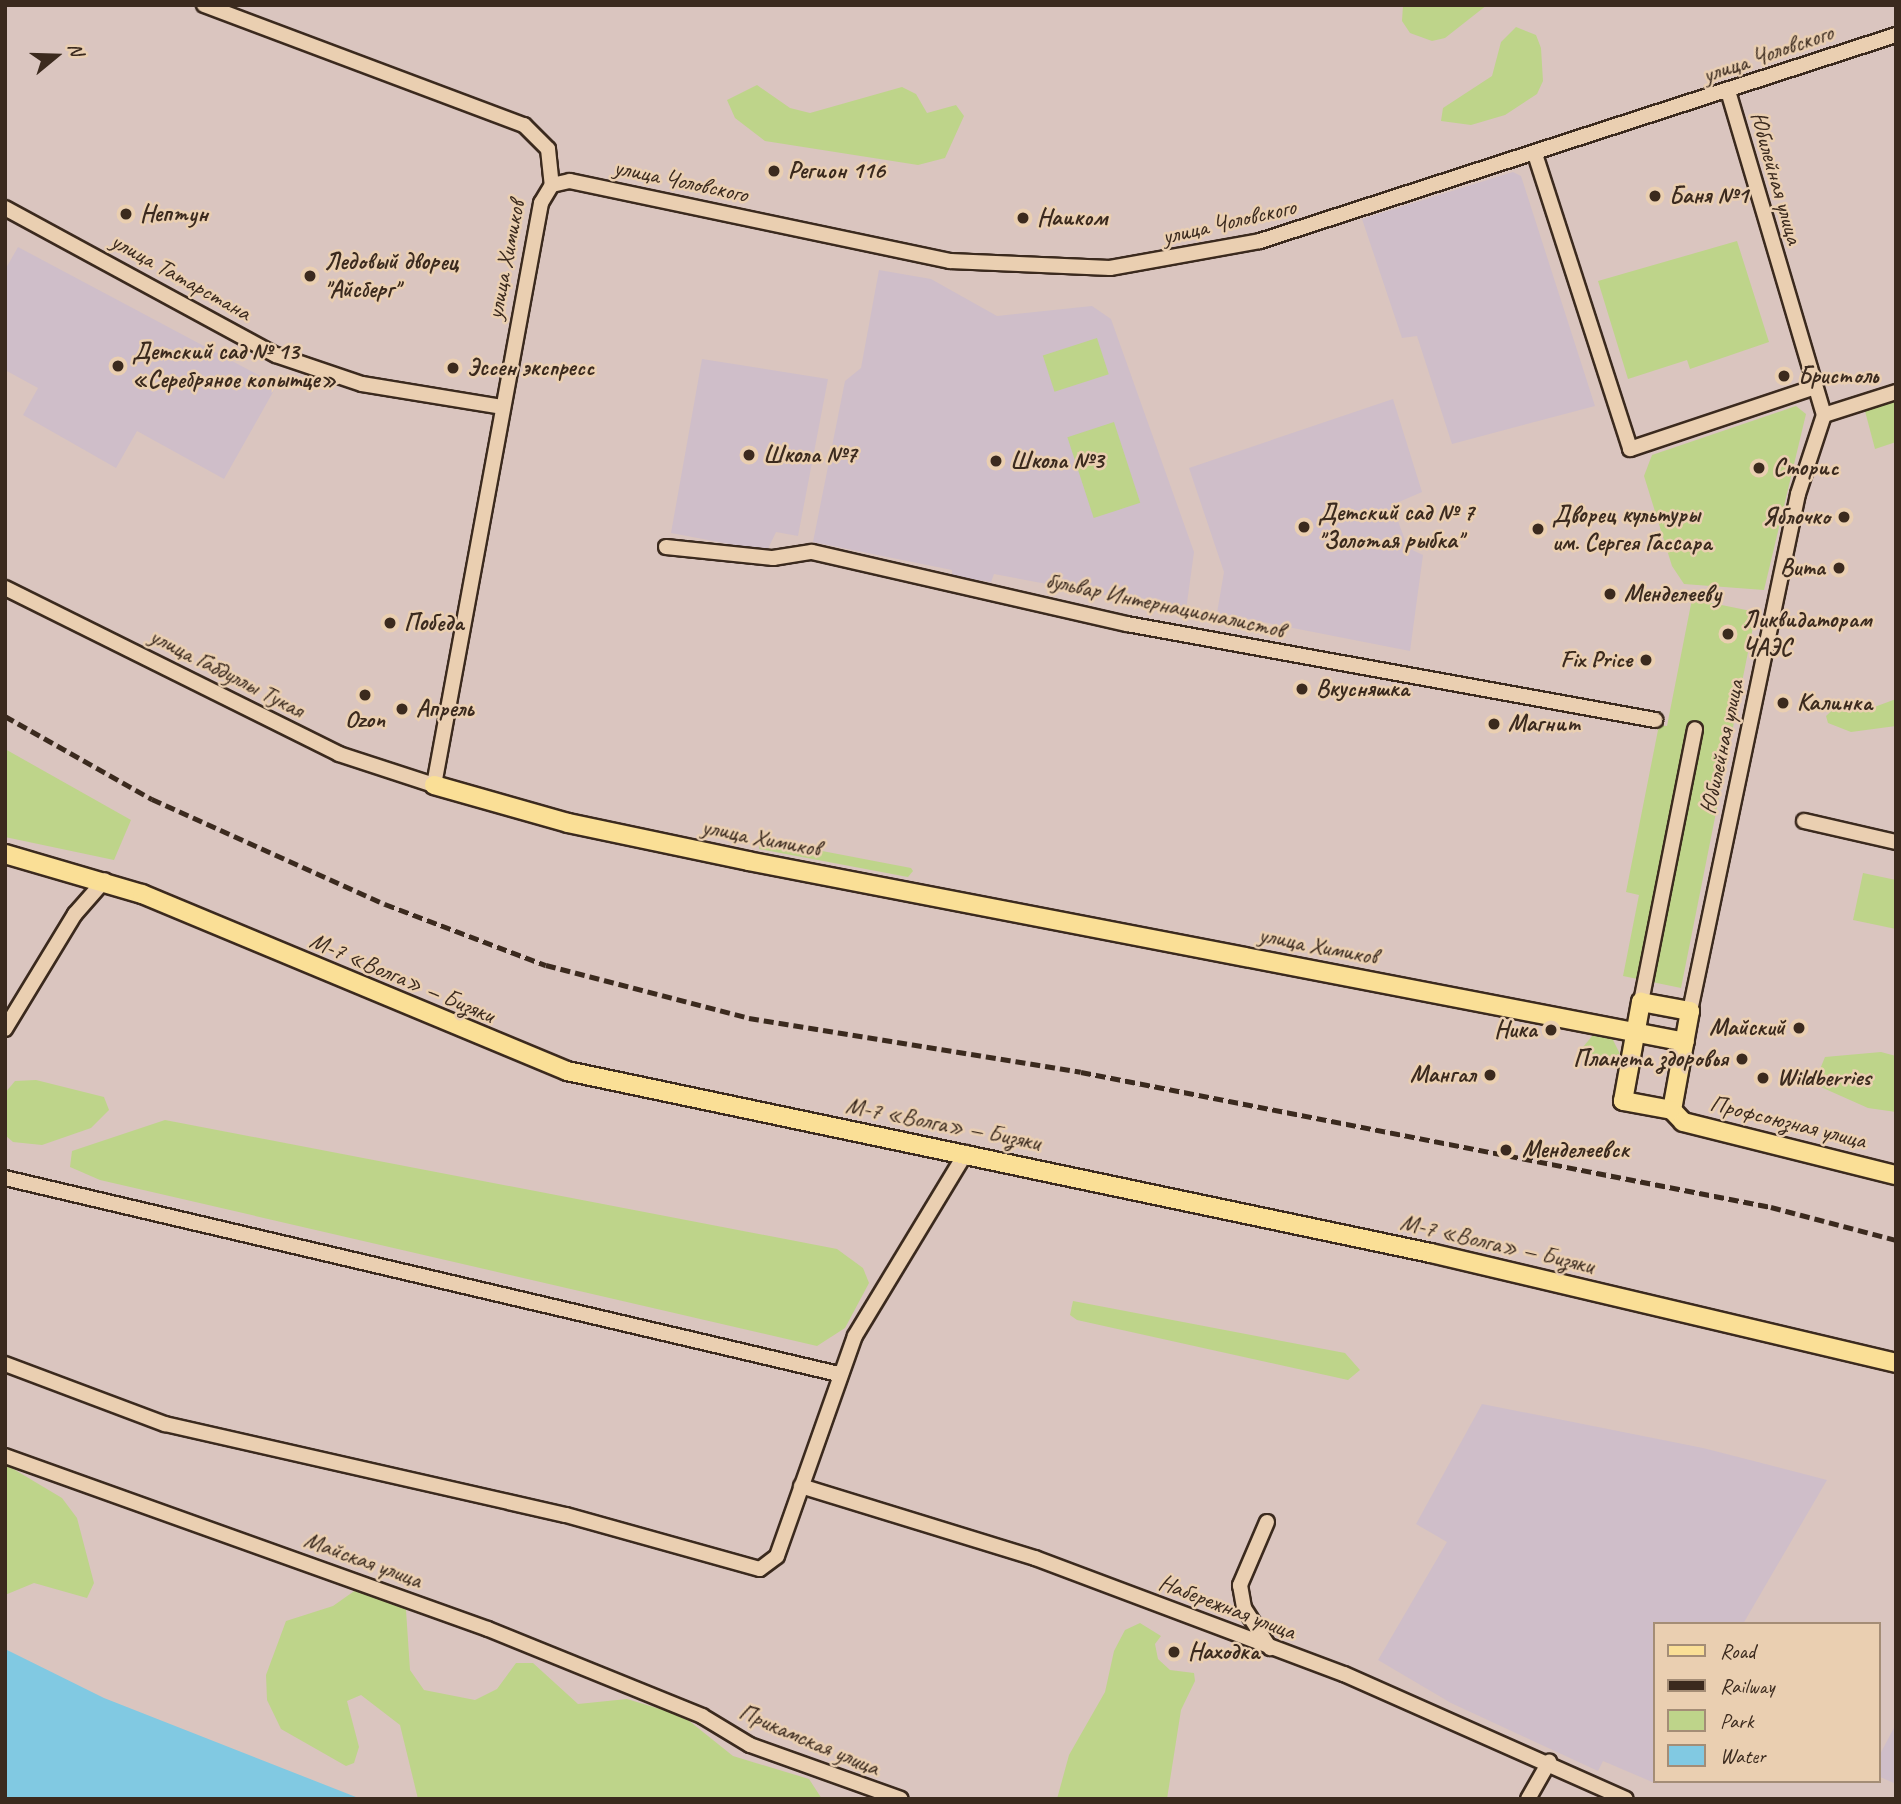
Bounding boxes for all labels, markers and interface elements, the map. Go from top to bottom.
street label: улица Чоловского [1698,18,1838,90]
north arrow [21,21,91,91]
text: N [63,40,89,59]
street label: Юбилейная улица [1743,107,1809,249]
street label: улица Чоловского [611,153,751,209]
place label: Регион 116 [788,157,885,185]
marker: Регион 116 [766,163,782,179]
place label: Баня №1 [1669,182,1748,210]
marker: Баня №1 [1647,188,1663,204]
street label: улица Чоловского [1159,192,1299,252]
street label: улица Химиков [480,198,532,322]
place label: Нептун [140,200,208,228]
place label: Наиком [1037,204,1107,232]
marker: Нептун [118,206,134,222]
marker: Наиком [1015,210,1031,226]
street label: улица Татарстана [107,227,255,327]
place label: Ледовый дворец "Айсберг" [324,248,458,304]
marker: Ледовый дворец "Айсберг" [302,268,318,284]
place label: Детский сад № 13 «Серебряное копытце» [132,338,336,394]
place label: Эссен экспресс [467,354,594,382]
marker: Детский сад № 13 «Серебряное копытце» [110,358,126,374]
marker: Эссен экспресс [445,360,461,376]
place label: Бристоль [1798,362,1878,390]
marker: Бристоль [1776,368,1792,384]
place label: Школа №7 [763,441,857,469]
marker: Школа №7 [741,447,757,463]
place label: Школа №3 [1010,447,1104,475]
marker: Школа №3 [988,453,1004,469]
place label: Сторис [1773,454,1838,482]
marker: Сторис [1751,460,1767,476]
place label: Детский сад № 7 "Золотая рыбка" [1318,499,1474,555]
place label: Дворец культуры им. Сергея Гассара [1552,501,1711,557]
place label: Яблочко [1762,503,1830,531]
marker: Яблочко [1836,509,1852,525]
marker: Детский сад № 7 "Золотая рыбка" [1296,519,1312,535]
marker: Дворец культуры им. Сергея Гассара [1530,521,1546,537]
place label: Вита [1780,554,1825,582]
marker: Вита [1831,560,1847,576]
street label: бульвар Интернационалистов [1046,566,1284,644]
place label: Менделееву [1624,580,1721,608]
marker: Менделееву [1602,586,1618,602]
place label: Ликвидаторам ЧАЭС [1742,606,1872,662]
place label: Победа [404,609,464,637]
marker: Победа [382,615,398,631]
street label: улица Габдуллы Тукая [145,621,309,725]
marker: Ликвидаторам ЧАЭС [1720,626,1736,642]
place label: Fix Price [1560,646,1632,674]
marker: Fix Price [1638,652,1654,668]
place label: Вкусняшка [1316,675,1409,703]
street label: Юбилейная улица [1693,676,1751,818]
marker: Вкусняшка [1294,681,1310,697]
marker: Ozon [357,687,373,703]
place label: Калинка [1797,689,1872,717]
place label: Апрель [416,695,474,723]
marker: Калинка [1775,695,1791,711]
marker: Апрель [394,701,410,717]
place label: Ozon [345,706,385,734]
place label: Магнит [1508,710,1581,738]
marker: Магнит [1486,716,1502,732]
street label: улица Химиков [699,812,823,864]
street label: улица Химиков [1256,920,1380,972]
street label: М-7 «Волга» — Бизяки [306,926,498,1030]
place label: Майский [1709,1014,1785,1042]
place label: Ника [1494,1016,1537,1044]
marker: Майский [1791,1020,1807,1036]
marker: Ника [1543,1022,1559,1038]
place label: Планета здоровья [1573,1045,1728,1073]
marker: Планета здоровья [1734,1051,1750,1067]
place label: Мангал [1410,1061,1476,1089]
place label: Wildberries [1777,1064,1871,1092]
marker: Мангал [1482,1067,1498,1083]
marker: Wildberries [1755,1070,1771,1086]
street label: Профсоюзная улица [1706,1089,1870,1155]
street label: М-7 «Волга» — Бизяки [843,1091,1043,1157]
place label: Менделеевск [1522,1136,1629,1164]
marker: Менделеевск [1496,1140,1516,1160]
street label: М-7 «Волга» — Бизяки [1398,1208,1596,1280]
street label: Майская улица [299,1525,427,1595]
street label: Набережная улица [1153,1567,1301,1647]
legend [1652,1622,1880,1783]
place label: Находка [1188,1638,1259,1666]
text: Road [1720,1638,1755,1664]
marker: Находка [1166,1644,1182,1660]
text: Railway [1720,1673,1774,1699]
street label: Прикамская улица [734,1697,884,1783]
text: Park [1720,1708,1753,1734]
text: Water [1720,1743,1766,1769]

